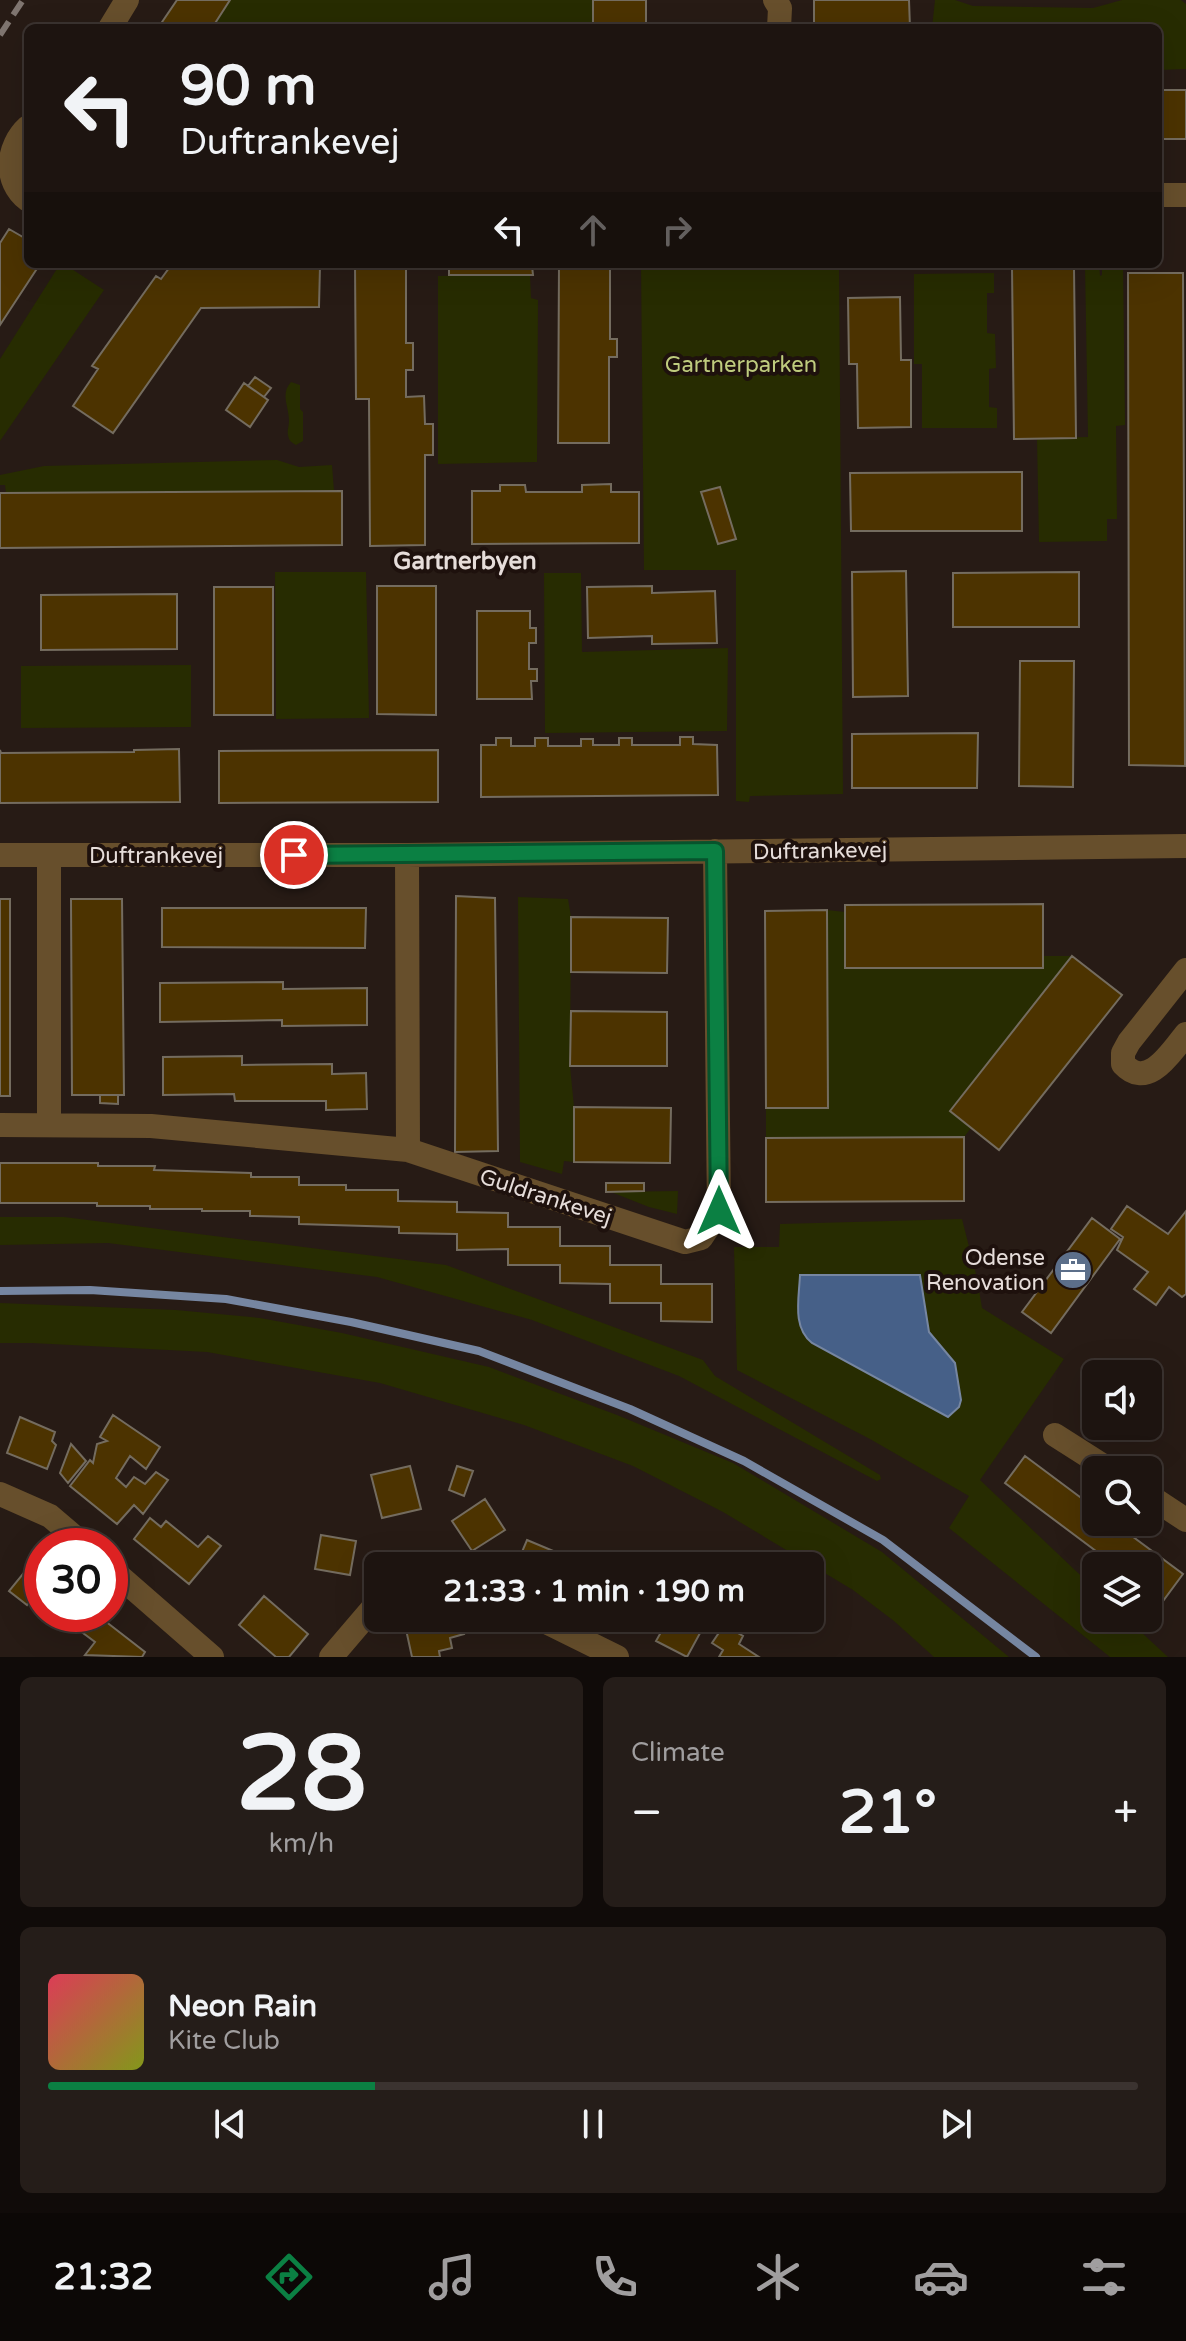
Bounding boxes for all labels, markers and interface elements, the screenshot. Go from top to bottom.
text: 90 m [180,53,316,120]
icon: left [48,56,152,160]
text: Duftrankevej [180,121,400,164]
icon: left [487,208,531,252]
icon: ahead [571,208,615,252]
icon: right [655,208,699,252]
park label: Gartnerparken [665,352,817,378]
district label: Gartnerbyen [393,547,537,576]
pin [260,821,328,889]
icon: arrive [272,833,316,877]
street label: Duftrankevej [753,837,887,865]
street label: Duftrankevej [89,843,223,869]
street label: Guldrankevej [476,1163,615,1231]
position arrow [677,1169,761,1253]
place label: Odense Renovation [926,1245,1045,1296]
office icon: Odense Renovation [1052,1249,1094,1291]
map controls [1082,1360,1162,1632]
button: sound [1082,1360,1162,1440]
button: search [1082,1456,1162,1536]
speed limit sign: 30 [24,1528,128,1632]
button: layers [1082,1552,1162,1632]
text: 21:33 · 1 min · 190 m [443,1573,745,1610]
text: 28 [236,1713,367,1838]
text: Climate [631,1737,725,1768]
text: 21° [839,1777,937,1849]
text: − [631,1787,662,1840]
text: + [1113,1787,1138,1840]
text: km/h [269,1828,334,1859]
text: Neon Rain [168,1988,317,2025]
text: Kite Club [168,2025,280,2056]
icon: previous [208,2102,252,2146]
icon: pause [571,2102,615,2146]
icon: next [934,2102,978,2146]
icon: directions [261,2249,317,2305]
icon: music [424,2249,480,2305]
icon: phone [587,2249,643,2305]
icon: climate [750,2249,806,2305]
icon: car [913,2249,969,2305]
icon: filters [1076,2249,1132,2305]
text: 21:32 [54,2256,153,2299]

